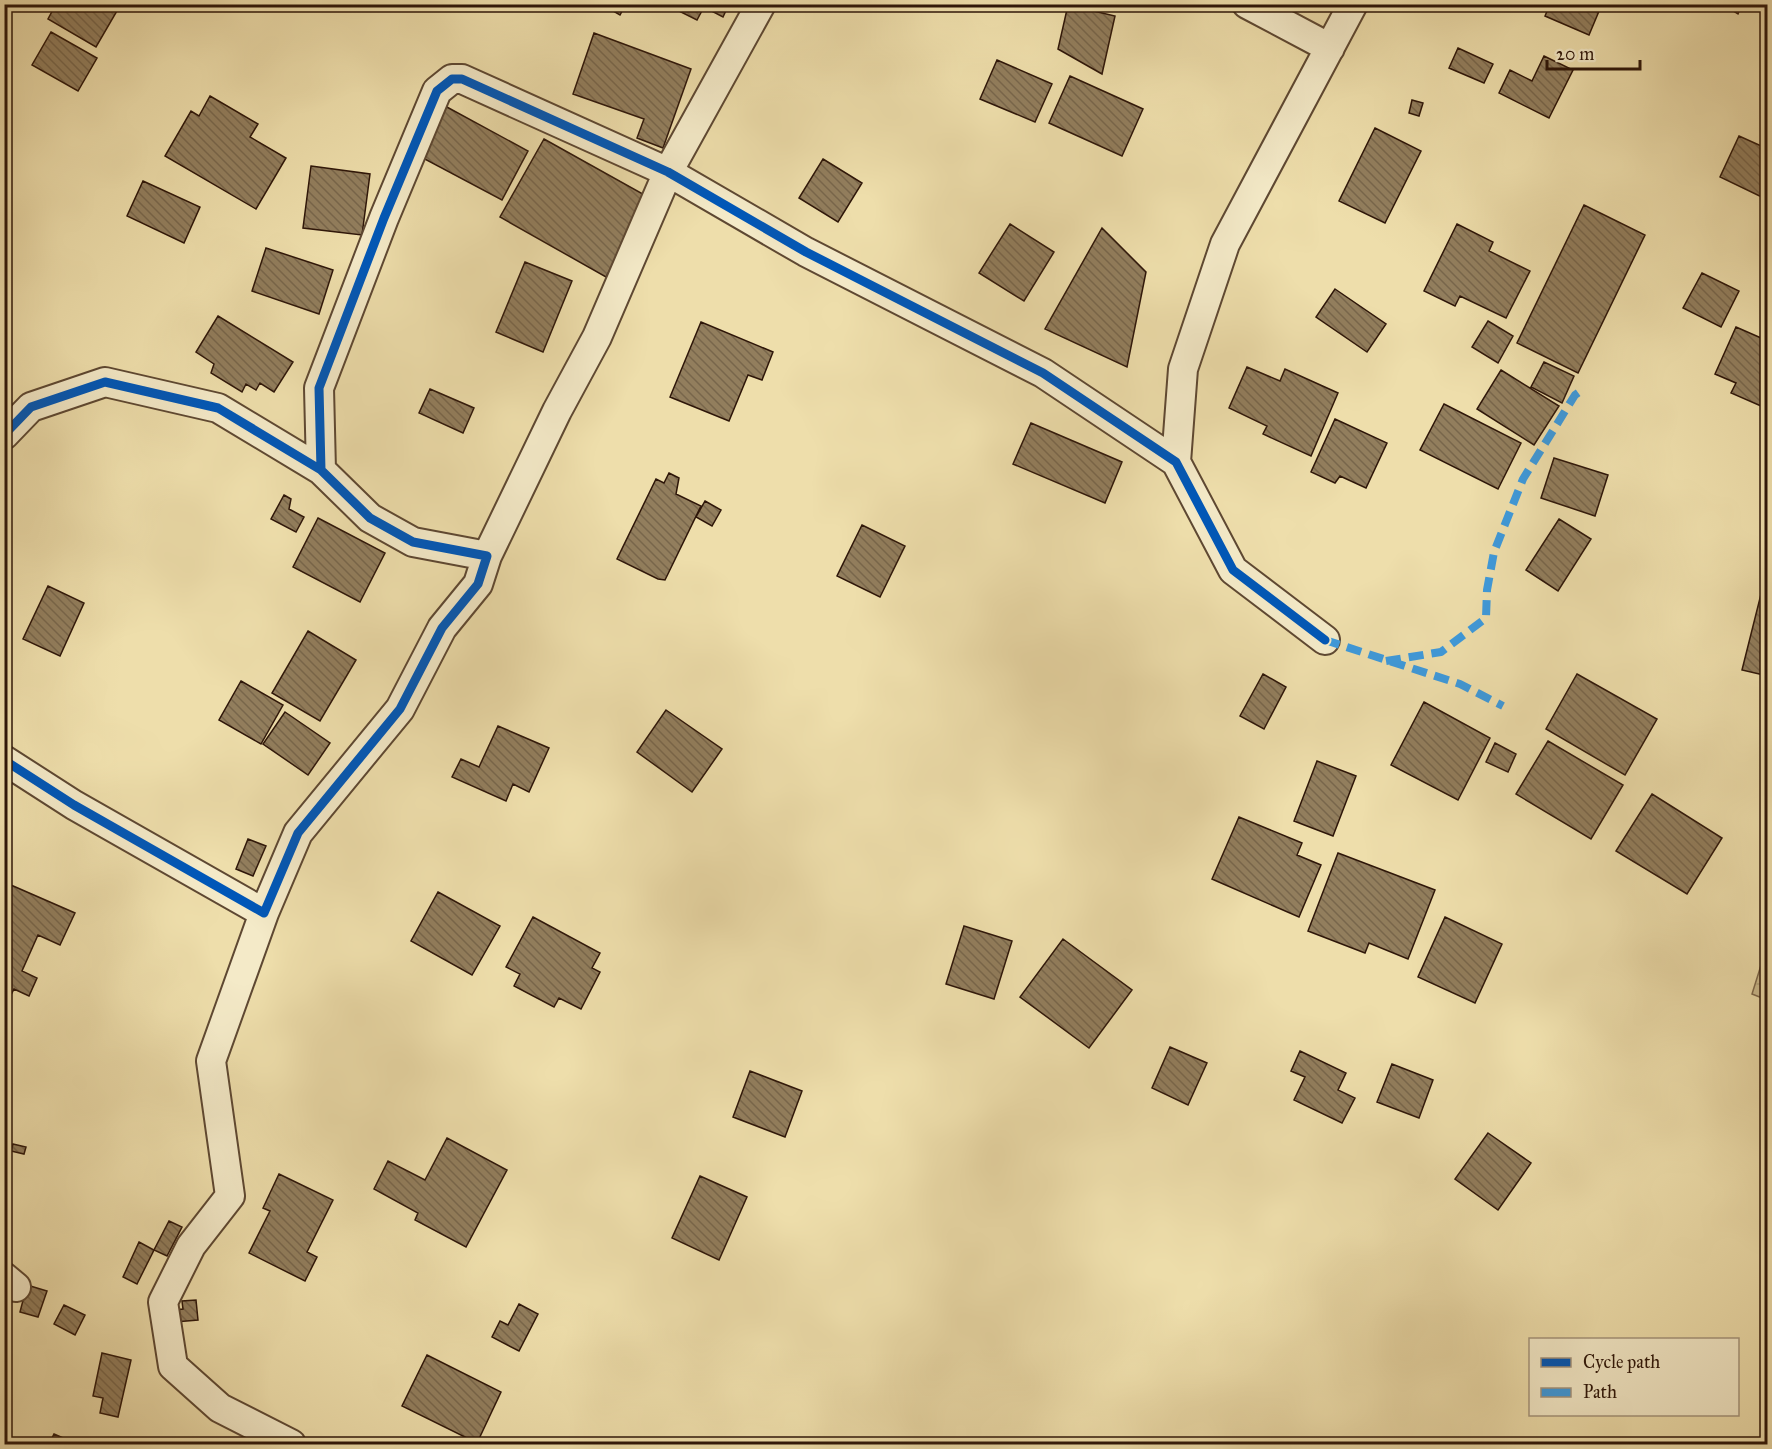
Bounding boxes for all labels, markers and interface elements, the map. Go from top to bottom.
scale bar [1547,33,1640,71]
text: 20 m [1556,43,1594,65]
legend [1529,1338,1739,1416]
text: Cycle path [1583,1351,1660,1373]
text: Path [1583,1381,1617,1403]

